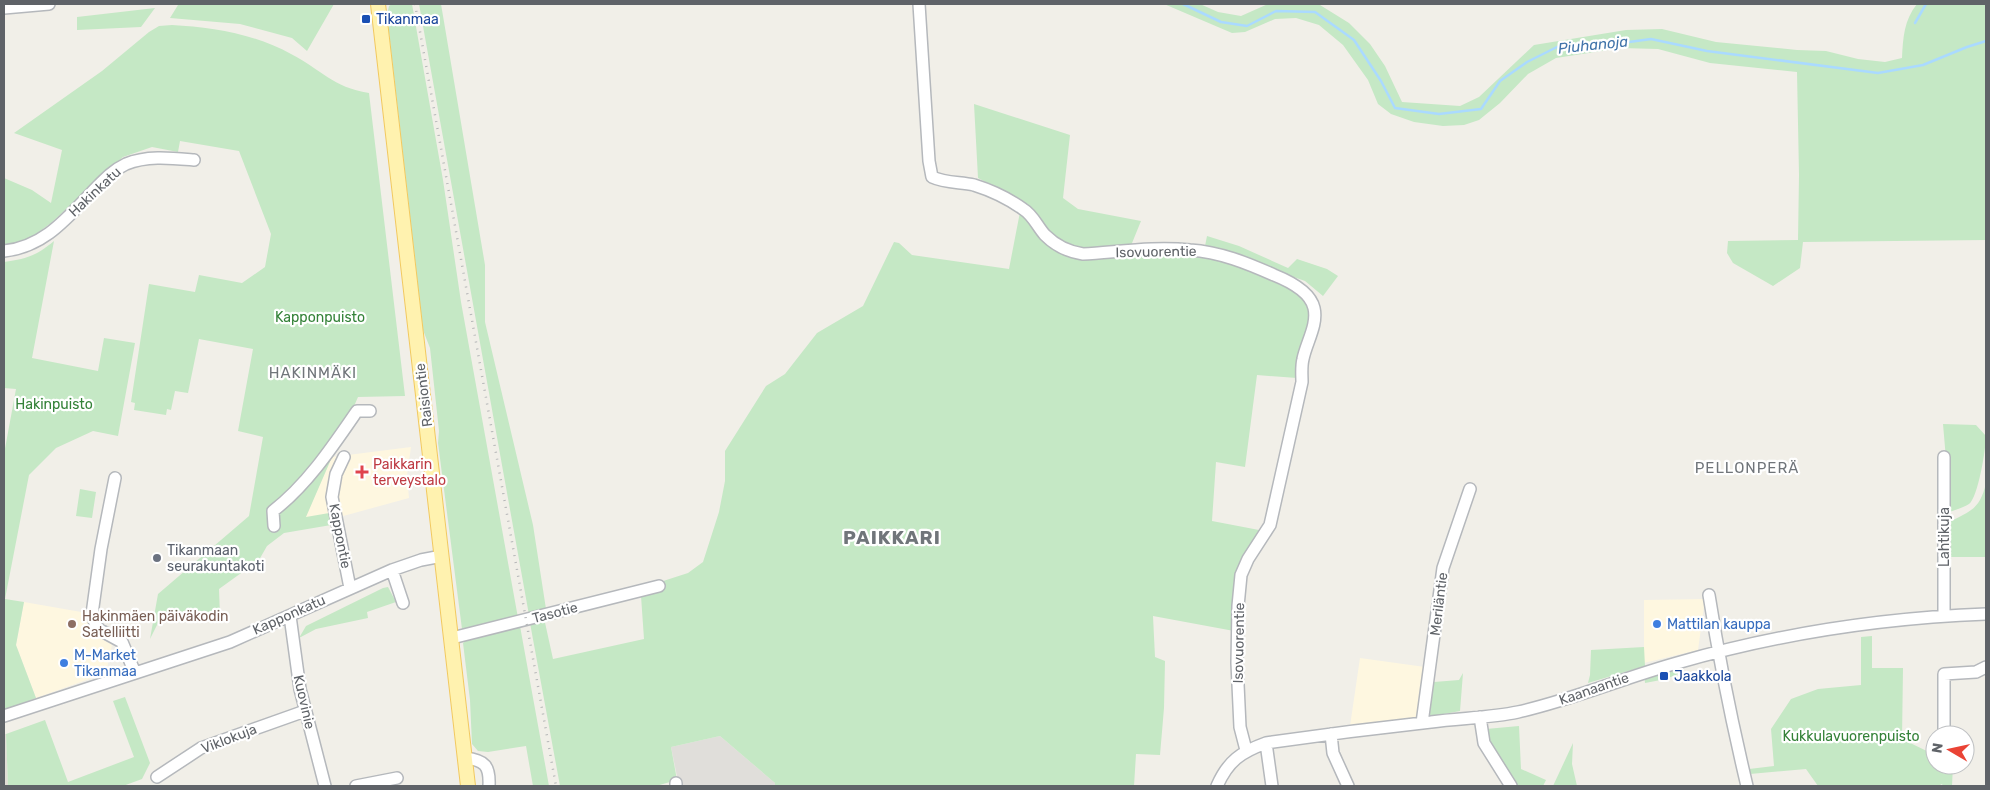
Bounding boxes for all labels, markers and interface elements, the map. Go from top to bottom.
place label: Tikanmaa [376,11,439,28]
marker: Tikanmaa [360,13,372,25]
water label: Piuhanoja [1557,32,1629,58]
street label: Hakinkatu [65,163,125,221]
street label: Isovuorentie [1115,243,1197,261]
park label: Kapponpuisto [275,309,365,326]
street label: Raisiontie [412,362,436,428]
district label: HAKINMÄKI [269,364,357,382]
park label: Hakinpuisto [15,396,93,413]
place label: Paikkarin terveystalo [373,456,446,489]
district label: PELLONPERÄ [1695,459,1799,477]
marker: Paikkarin terveystalo [355,465,369,479]
street label: Kappontie [325,502,355,570]
street label: Lahtikuja [1936,507,1953,567]
district label: PAIKKARI [843,526,941,549]
place label: Tikanmaan seurakuntakoti [167,542,264,575]
marker: Tikanmaan seurakuntakoti [151,552,163,564]
street label: Meriläntie [1427,571,1451,637]
street label: Kapponkatu [250,591,328,639]
street label: Tasotie [530,599,580,627]
street label: Isovuorentie [1230,602,1248,684]
place label: Hakinmäen päiväkodin Satelliitti [82,608,229,641]
place label: Mattilan kauppa [1667,616,1771,633]
marker: Hakinmäen päiväkodin Satelliitti [66,618,78,630]
marker: Mattilan kauppa [1651,618,1663,630]
place label: M-Market Tikanmaa [74,647,137,680]
marker: M-Market Tikanmaa [58,657,70,669]
place label: Jaakkola [1674,668,1732,685]
street label: Kaanaantie [1557,669,1631,709]
marker: Jaakkola [1658,670,1670,682]
street label: Kuovinie [290,673,319,731]
street label: Viklokuja [199,721,259,757]
north arrow [1925,725,1975,775]
park label: Kukkulavuorenpuisto [1783,728,1919,745]
text: N [1928,742,1947,754]

